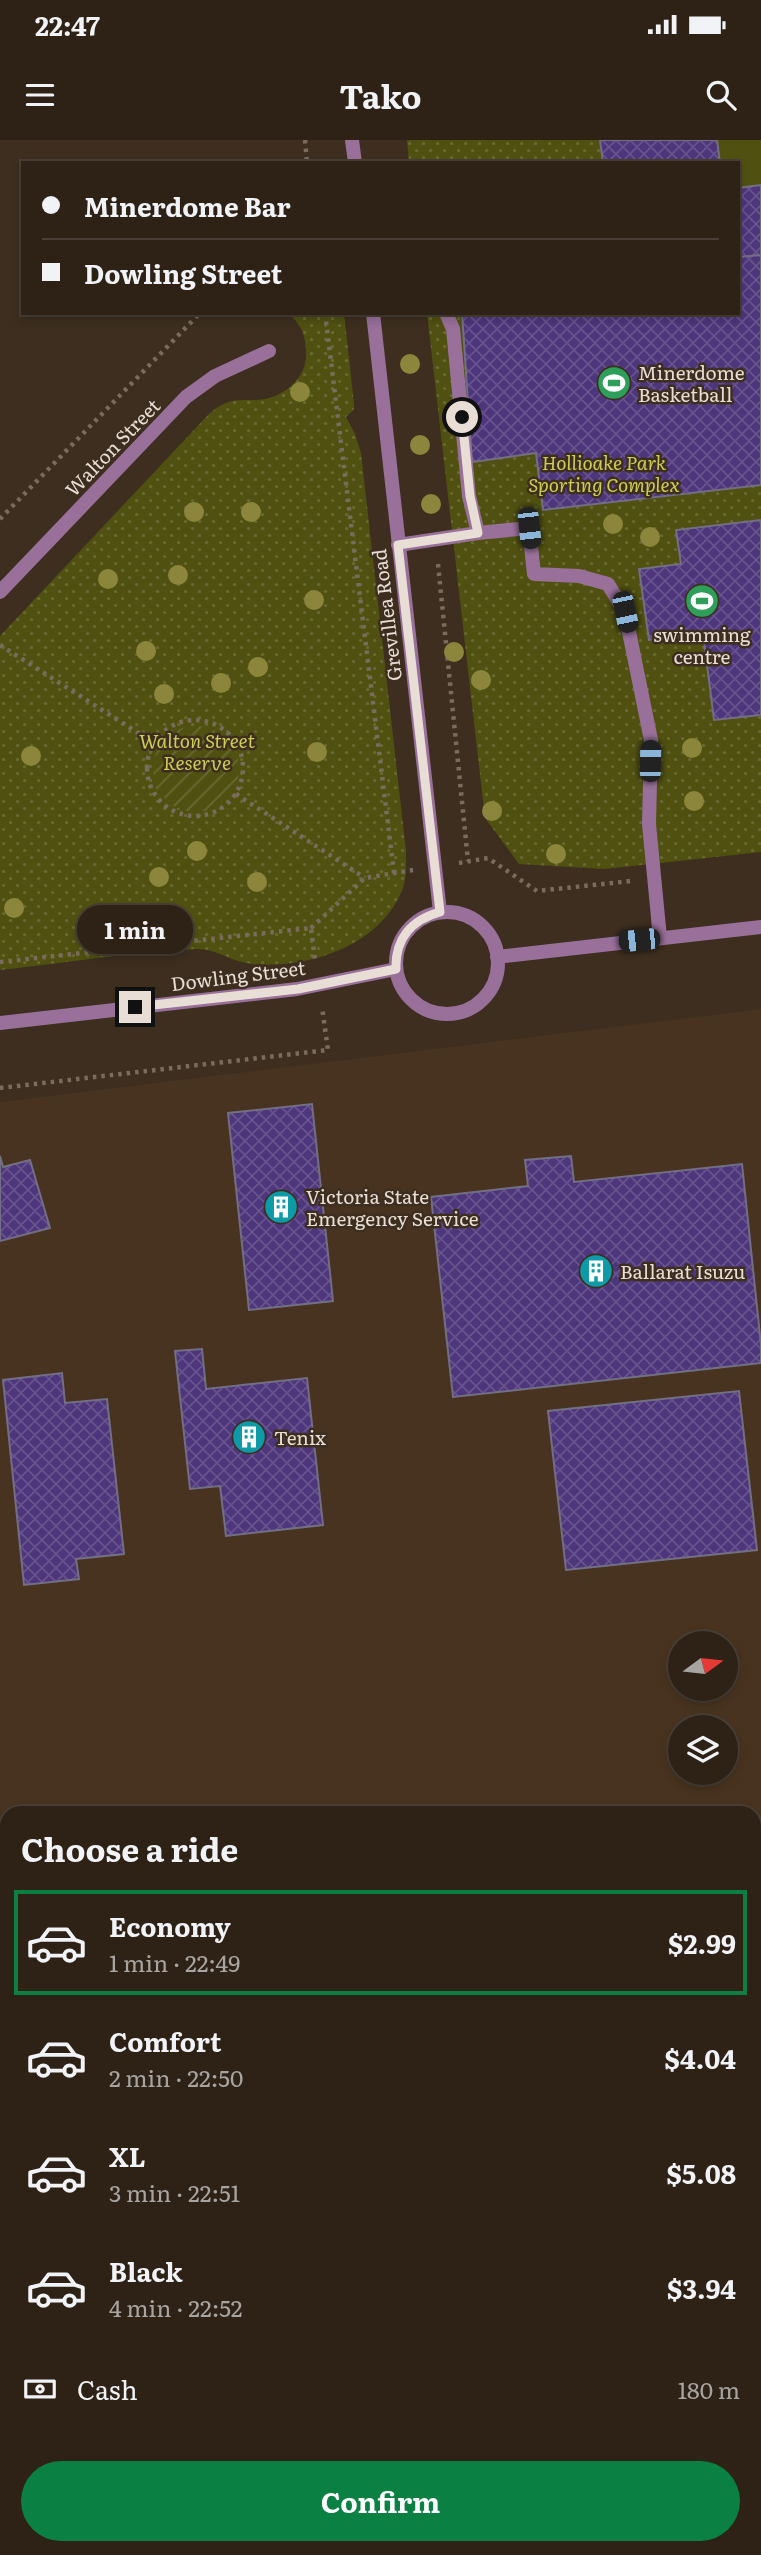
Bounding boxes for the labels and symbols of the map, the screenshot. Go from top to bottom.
place label: Minerdome Basketball [638,358,745,408]
sports icon: Minerdome Basketball [595,364,633,402]
street label: Walton Street [58,392,166,502]
route start [446,401,478,433]
park label: Hollioake Park Sporting Complex [528,448,680,498]
car [517,506,542,550]
street label: Grevillea Road [364,547,408,683]
sports icon: swimming centre [683,582,721,620]
car [611,589,640,635]
place label: swimming centre [653,620,751,670]
park label: Walton Street Reserve [139,726,255,776]
car [640,740,661,782]
callout: 1 min [77,906,193,954]
car [618,927,661,953]
street label: Dowling Street [169,953,307,997]
route end [119,991,151,1023]
place label: Victoria State Emergency Service [306,1182,479,1232]
building icon: Victoria State Emergency Service [262,1188,300,1226]
building icon: Ballarat Isuzu [577,1252,615,1290]
place label: Ballarat Isuzu [620,1257,745,1285]
building icon: Tenix [230,1418,268,1456]
place label: Tenix [274,1423,326,1451]
north arrow [668,1631,738,1701]

